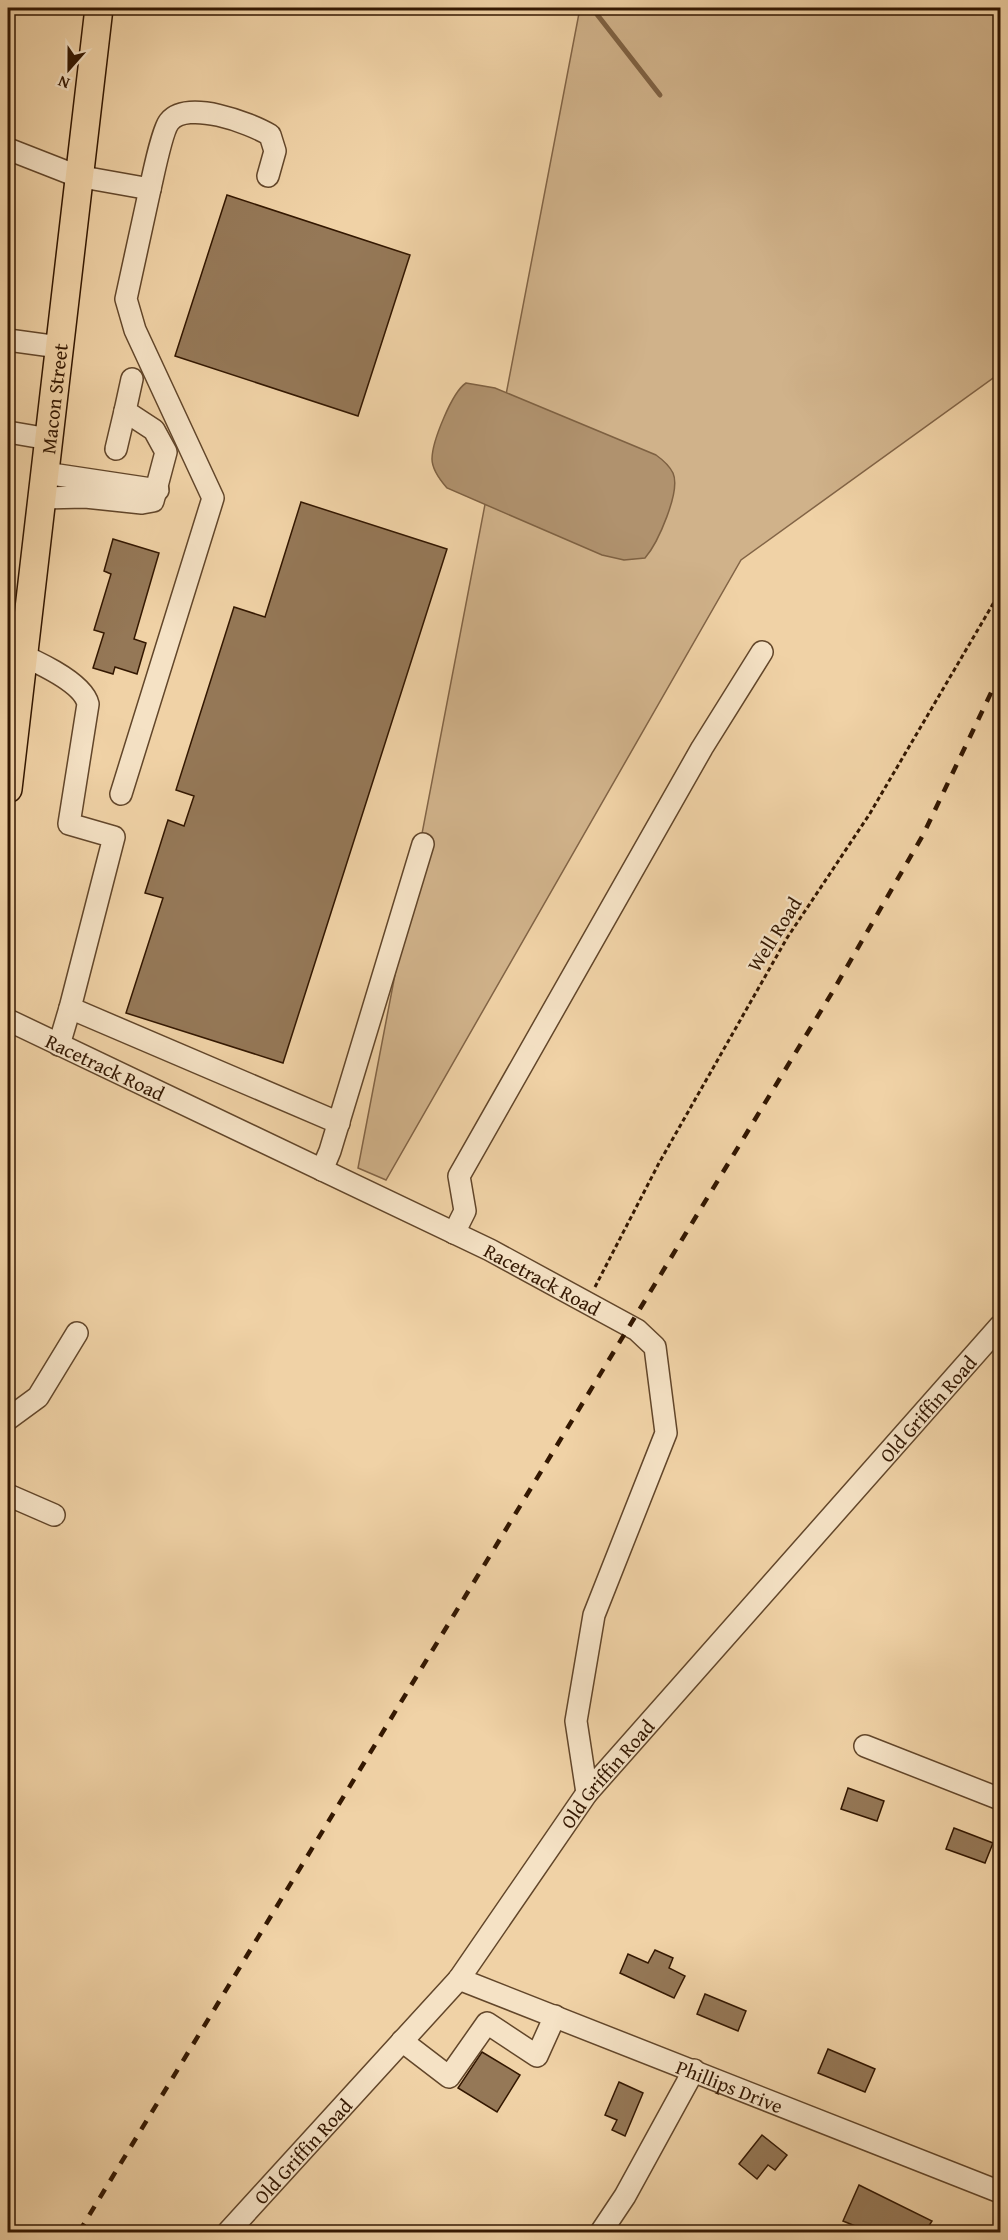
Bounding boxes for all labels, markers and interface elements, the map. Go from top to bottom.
north arrow [39,39,99,99]
text: N [54,70,73,96]
street label: Macon Street [33,342,74,456]
street label: Well Road [740,891,808,977]
street label: Racetrack Road [41,1026,170,1107]
street label: Racetrack Road [479,1235,606,1322]
street label: Old Griffin Road [872,1348,983,1468]
street label: Old Griffin Road [553,1712,661,1834]
street label: Phillips Drive [672,2051,787,2120]
street label: Old Griffin Road [246,2091,358,2210]

